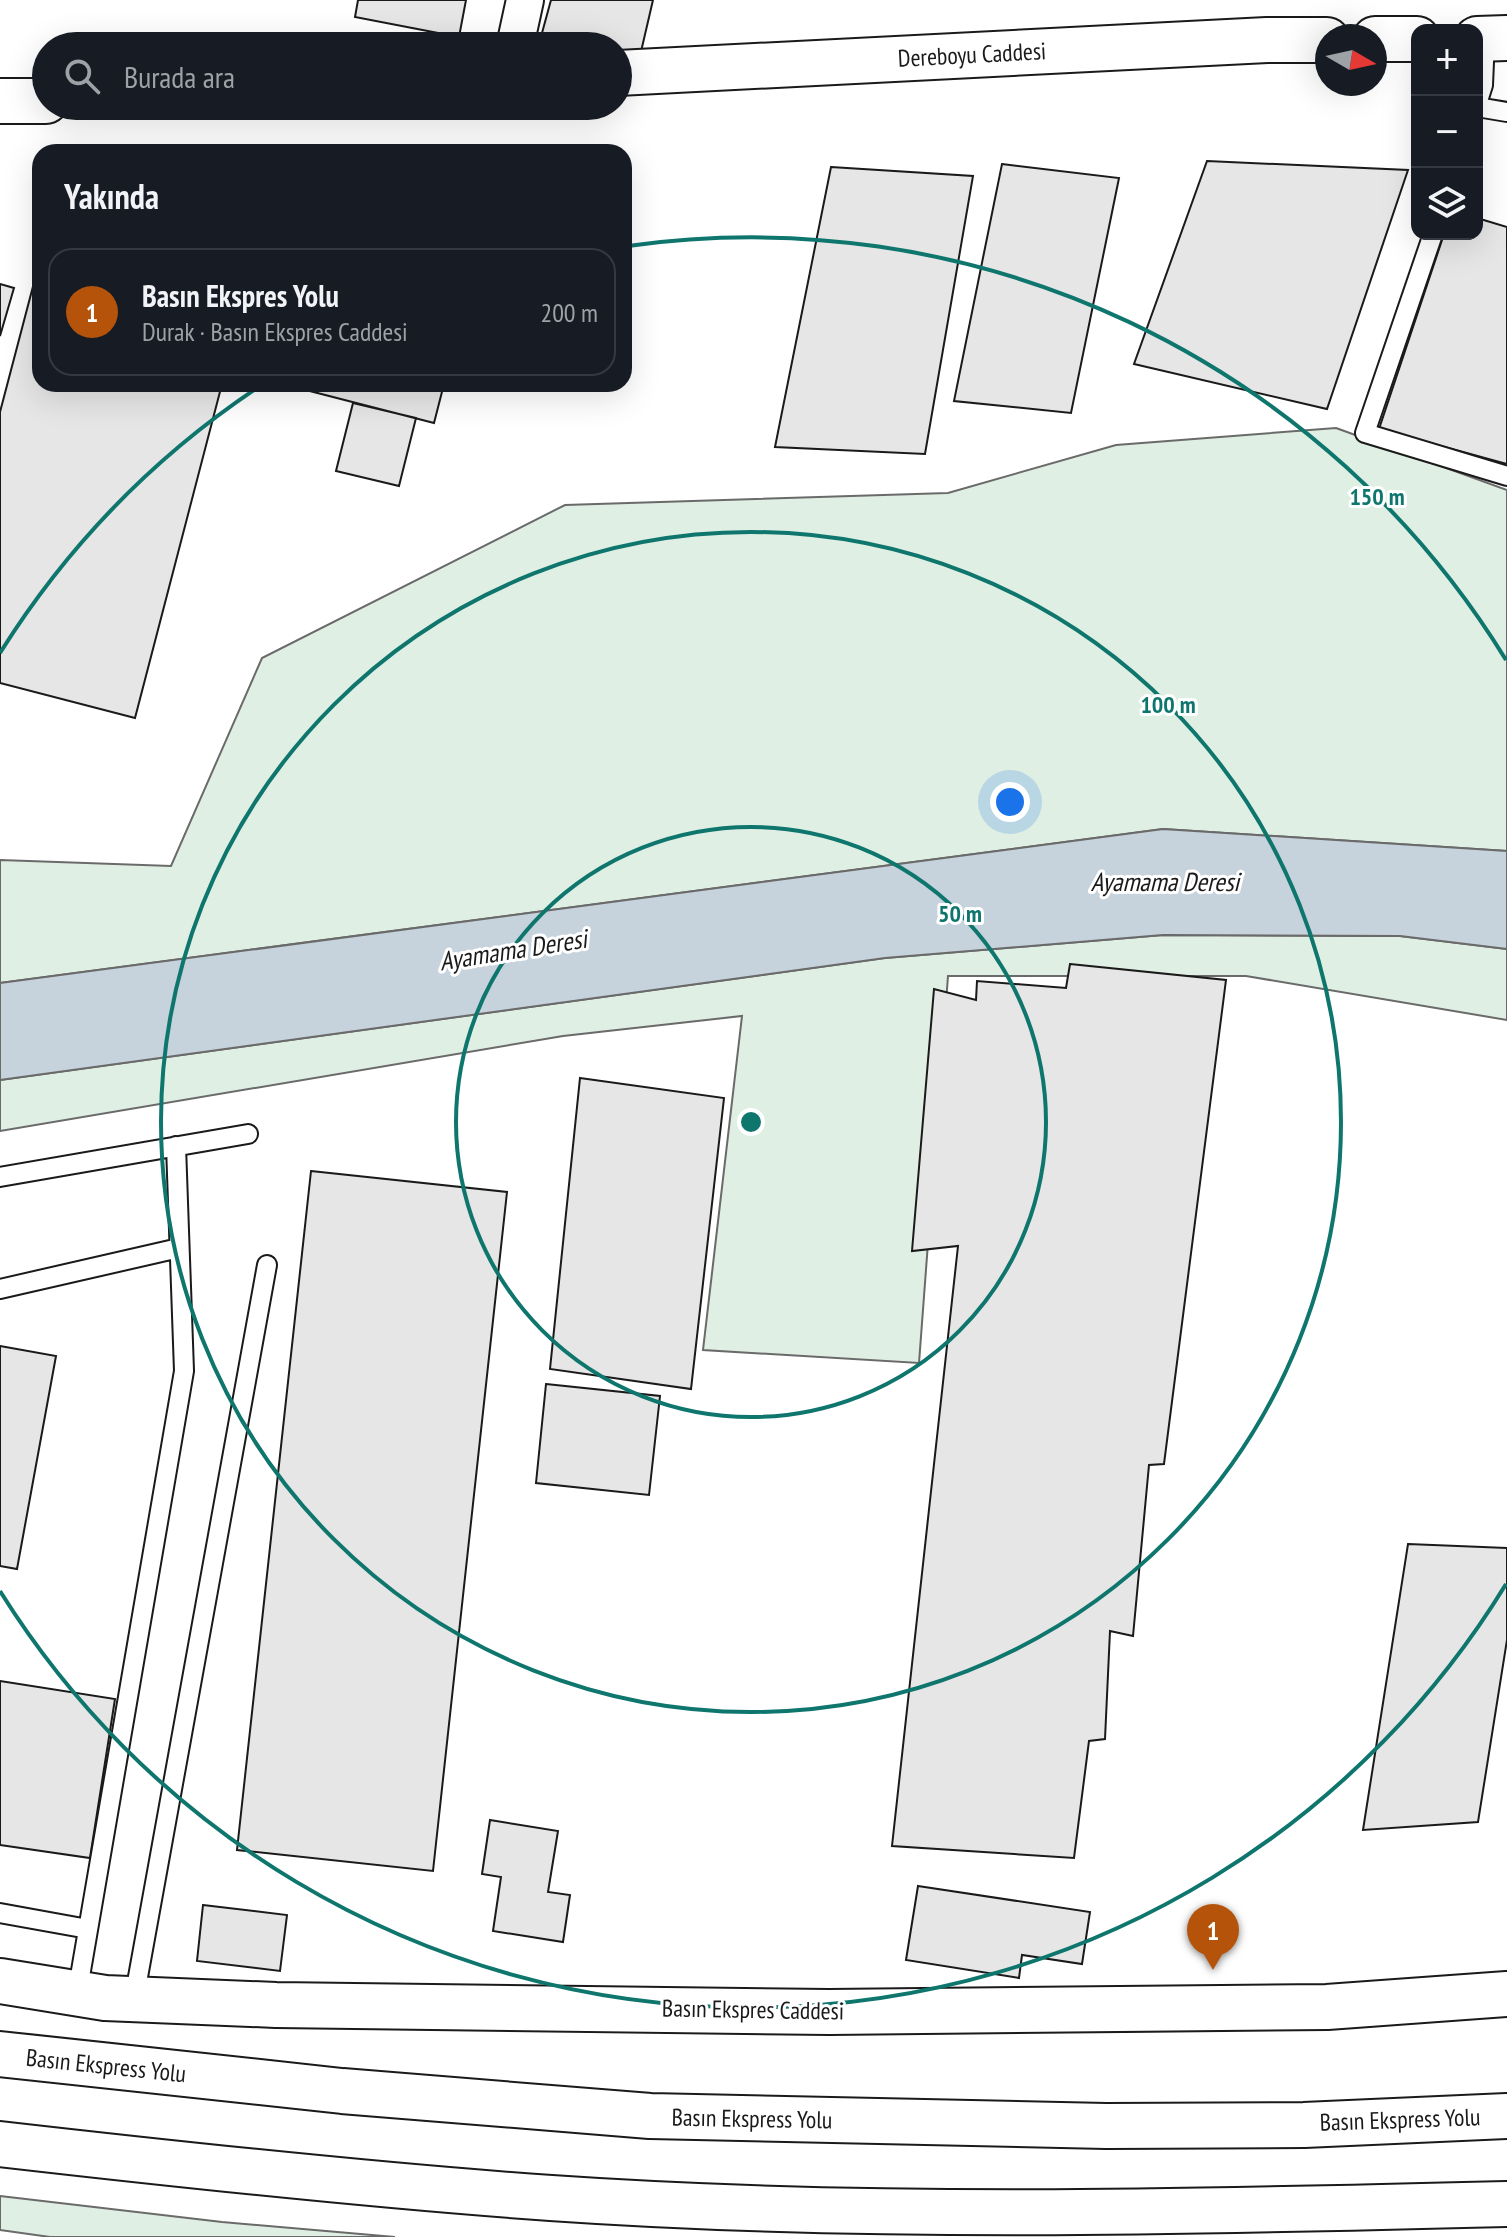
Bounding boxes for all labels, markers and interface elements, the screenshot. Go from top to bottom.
north arrow [1315,24,1387,96]
map controls [1411,24,1483,240]
button: + [1411,24,1483,96]
search box [32,32,632,120]
street label: Dereboyu Caddesi [897,35,1047,74]
icon: search [60,54,104,98]
text: Burada ara [124,57,235,96]
button: − [1411,96,1483,168]
button: layers [1411,168,1483,240]
text: Yakında [64,174,159,218]
text: Basın Ekspres Yolu [142,276,339,315]
text: 1 [86,296,98,329]
text: 200 m [540,296,598,329]
text: Durak · Basın Ekspres Caddesi [142,315,408,348]
text: 150 m [1349,481,1405,512]
text: 100 m [1140,689,1196,720]
your location [990,782,1030,822]
water label: Ayamama Deresi [1091,865,1243,898]
text: 50 m [938,898,982,929]
water label: Ayamama Deresi [437,921,592,977]
centre of rings [737,1108,765,1136]
pin: 1 [1187,1904,1239,1970]
street label: Basın Ekspres Caddesi [662,1992,844,2027]
street label: Basın Ekspress Yolu [24,2042,188,2089]
street label: Basın Ekspress Yolu [1319,2101,1481,2138]
street label: Basın Ekspress Yolu [671,2102,833,2135]

